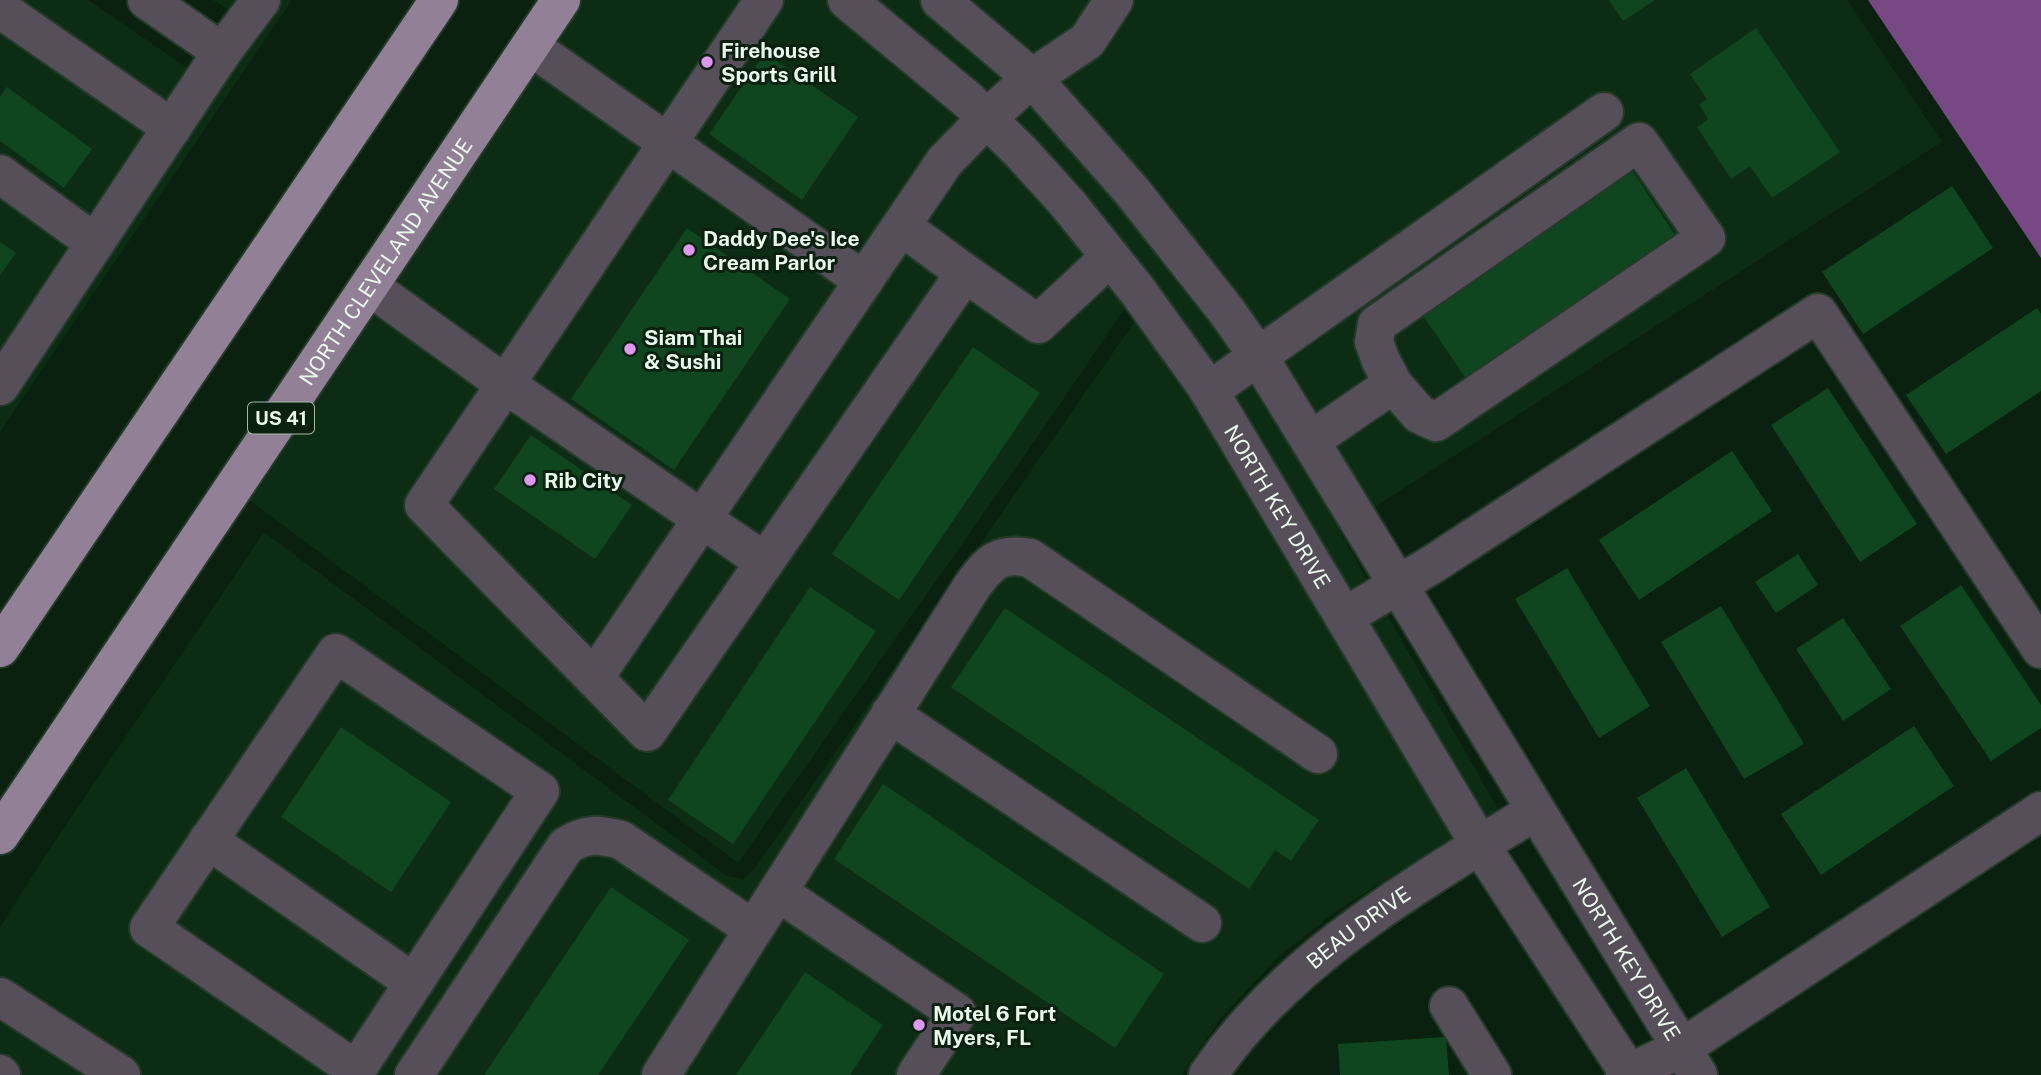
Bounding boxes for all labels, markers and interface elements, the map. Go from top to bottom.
place label: Firehouse Sports Grill [721,38,837,87]
marker: Firehouse Sports Grill [699,54,715,70]
street label: NORTH CLEVELAND AVENUE [294,133,477,390]
place label: Daddy Dee's Ice Cream Parlor [703,226,860,275]
marker: Daddy Dee's Ice Cream Parlor [681,242,697,258]
place label: Siam Thai & Sushi [644,325,742,374]
marker: Siam Thai & Sushi [622,341,638,357]
road number: US 41 [248,402,314,434]
street label: NORTH KEY DRIVE [1219,420,1336,593]
place label: Rib City [544,468,623,493]
marker: Rib City [522,472,538,488]
street label: NORTH KEY DRIVE [1568,873,1686,1045]
street label: BEAU DRIVE [1301,880,1415,974]
place label: Motel 6 Fort Myers, FL [933,1001,1056,1050]
marker: Motel 6 Fort Myers, FL [911,1017,927,1033]

